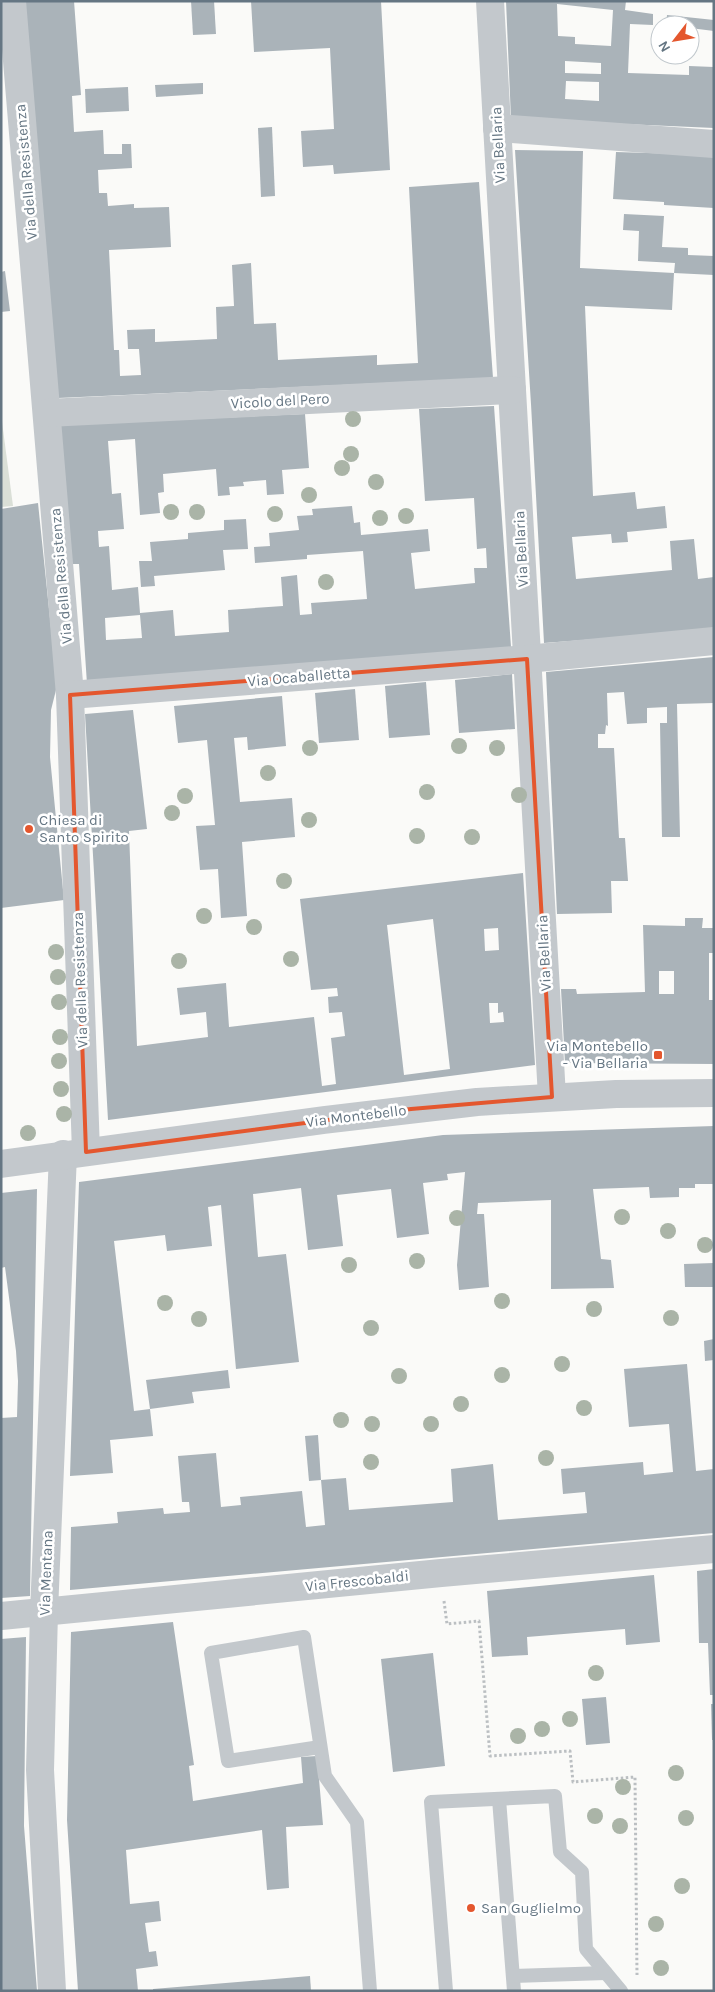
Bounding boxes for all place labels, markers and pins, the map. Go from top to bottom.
place label: Chiesa di Santo Spirito [39,811,129,846]
marker: Chiesa di Santo Spirito [23,823,35,835]
place label: Via Montebello - Via Bellaria [547,1037,648,1072]
marker: Via Montebello - Via Bellaria [652,1049,664,1061]
place label: San Guglielmo [481,1899,581,1917]
marker: San Guglielmo [465,1902,477,1914]

